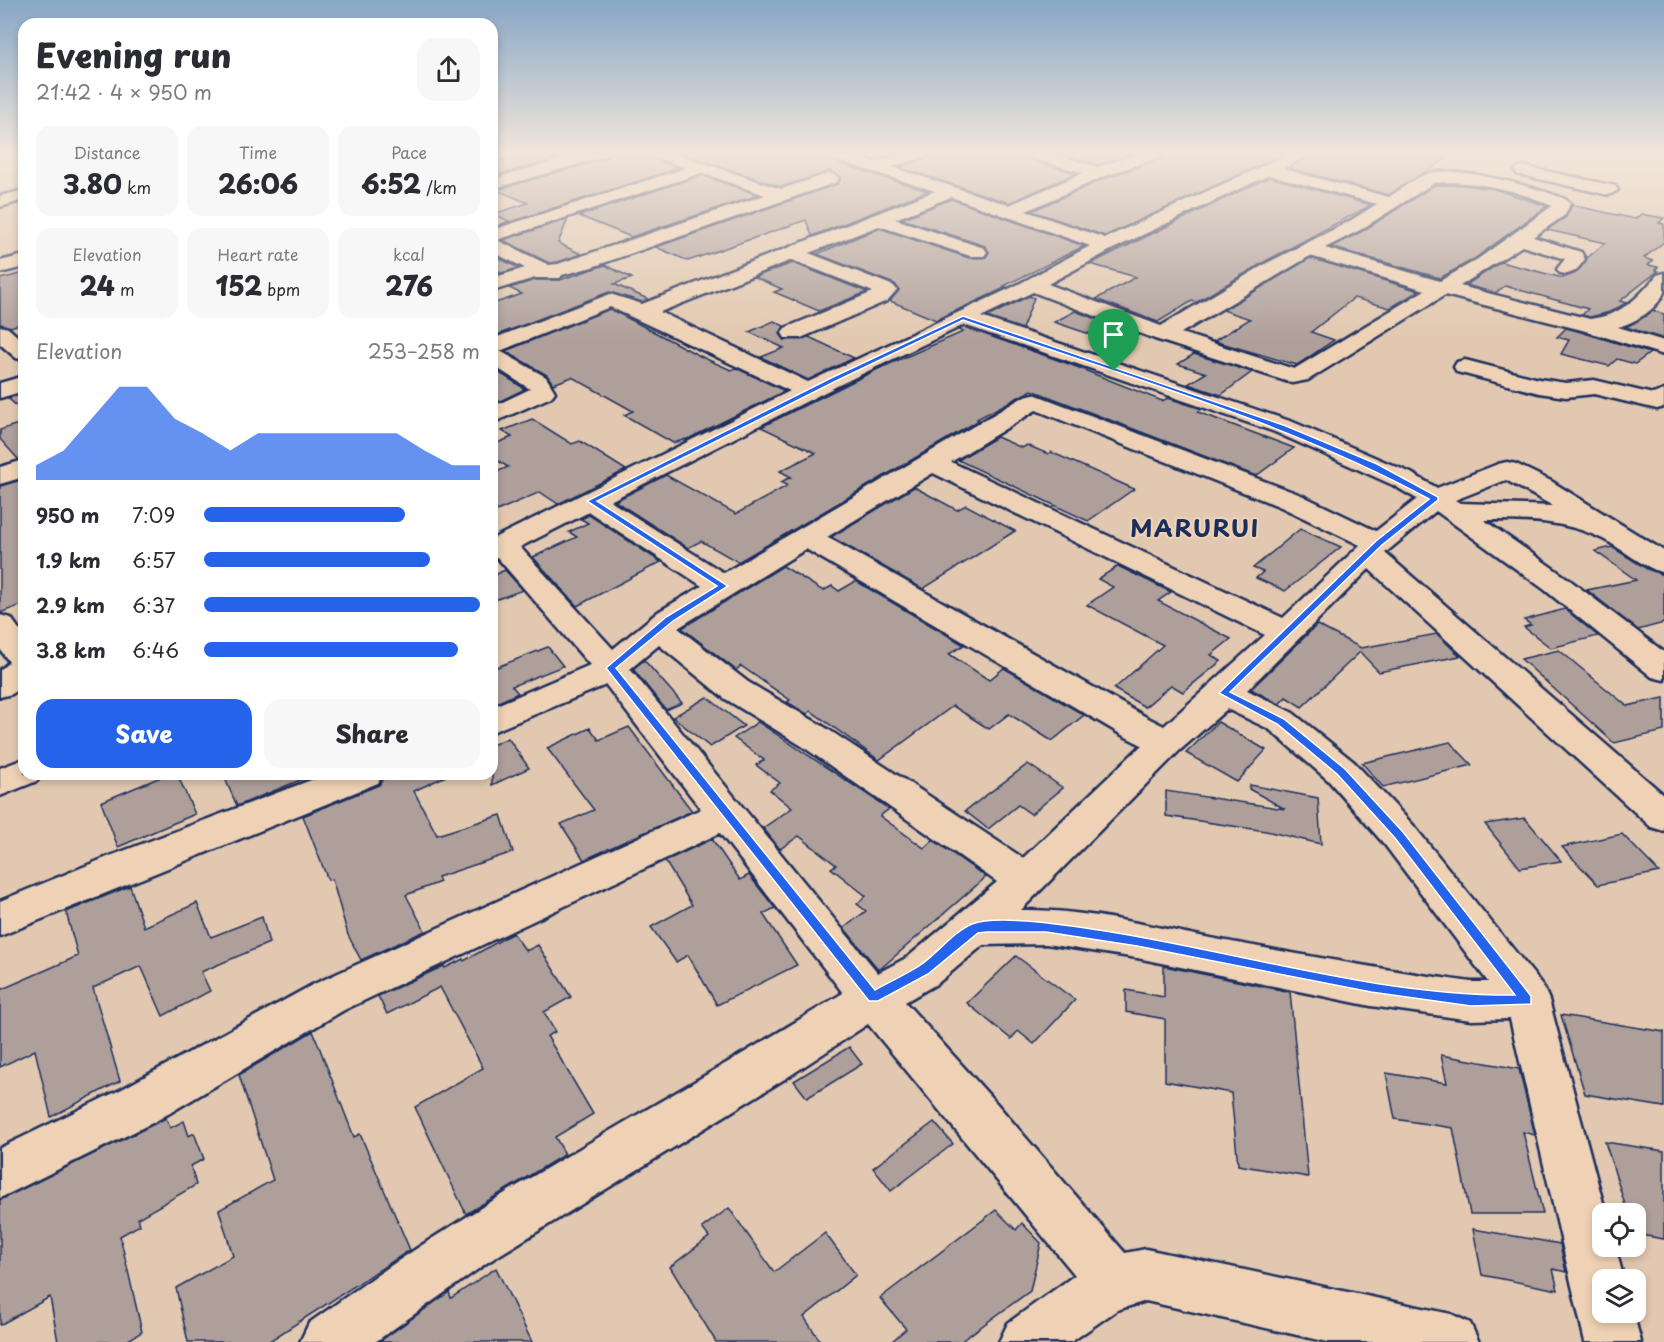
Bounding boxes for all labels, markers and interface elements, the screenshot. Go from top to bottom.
text: Evening run [36,29,231,79]
button: share [417,38,480,101]
text: 21:42 · 4 × 950 m [36,77,212,107]
text: Distance [73,140,141,164]
text: Time [239,140,277,164]
text: Pace [391,140,427,164]
text: 3.80 [63,164,122,203]
text: 26:06 [218,164,298,203]
text: 6:52 [361,164,421,203]
text: km [122,175,151,199]
text: /km [421,175,457,199]
text: Elevation [72,242,142,266]
text: Heart rate [218,242,298,266]
text: kcal [393,242,425,266]
text: 24 [80,266,115,305]
text: 152 [216,266,262,305]
text: 276 [385,266,433,305]
text: m [115,277,134,301]
text: bpm [262,277,300,301]
pin [1088,309,1139,371]
icon: arrive [1097,318,1130,351]
text: Elevation [36,336,122,366]
text: 253–258 m [368,336,480,366]
text: 950 m [36,500,99,530]
text: 7:09 [132,500,175,530]
district label: MARURUI [1130,509,1260,545]
text: 1.9 km [36,545,101,575]
text: 6:57 [132,545,176,575]
text: 2.9 km [36,590,105,620]
text: 6:37 [132,590,175,620]
text: 3.8 km [36,635,106,665]
text: 6:46 [132,635,179,665]
button: Save [36,699,252,768]
button: Share [264,699,480,768]
map controls [1592,1203,1646,1323]
button: locate [1592,1203,1646,1257]
button: layers [1592,1269,1646,1323]

